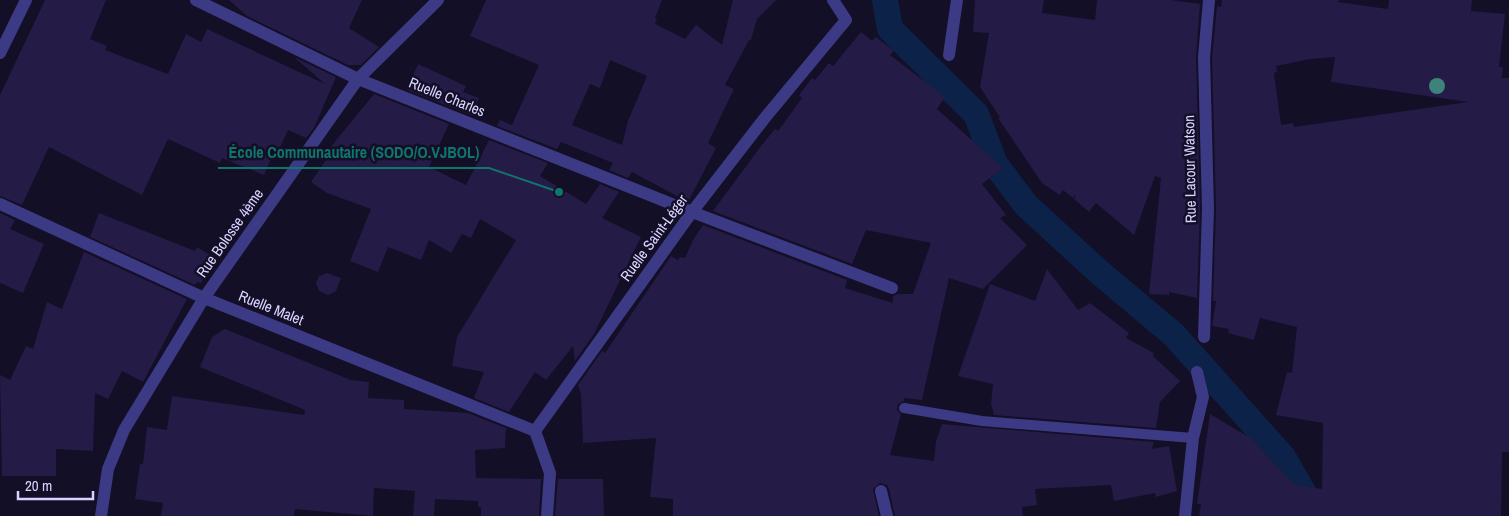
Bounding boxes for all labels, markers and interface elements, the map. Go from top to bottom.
street label: Ruelle Charles [406,72,489,121]
street label: Rue Lacour Watson [1178,115,1201,223]
callout: École Communautaire (SODO/O.VJBOL) [218,137,489,168]
text: École Communautaire (SODO/O.VJBOL) [229,141,479,163]
street label: Rue Bolosse 4ème [191,184,268,281]
street label: Ruelle Saint-Léger [615,190,692,285]
street label: Ruelle Malet [236,285,307,330]
scale bar [18,468,92,500]
text: 20 m [25,475,52,496]

